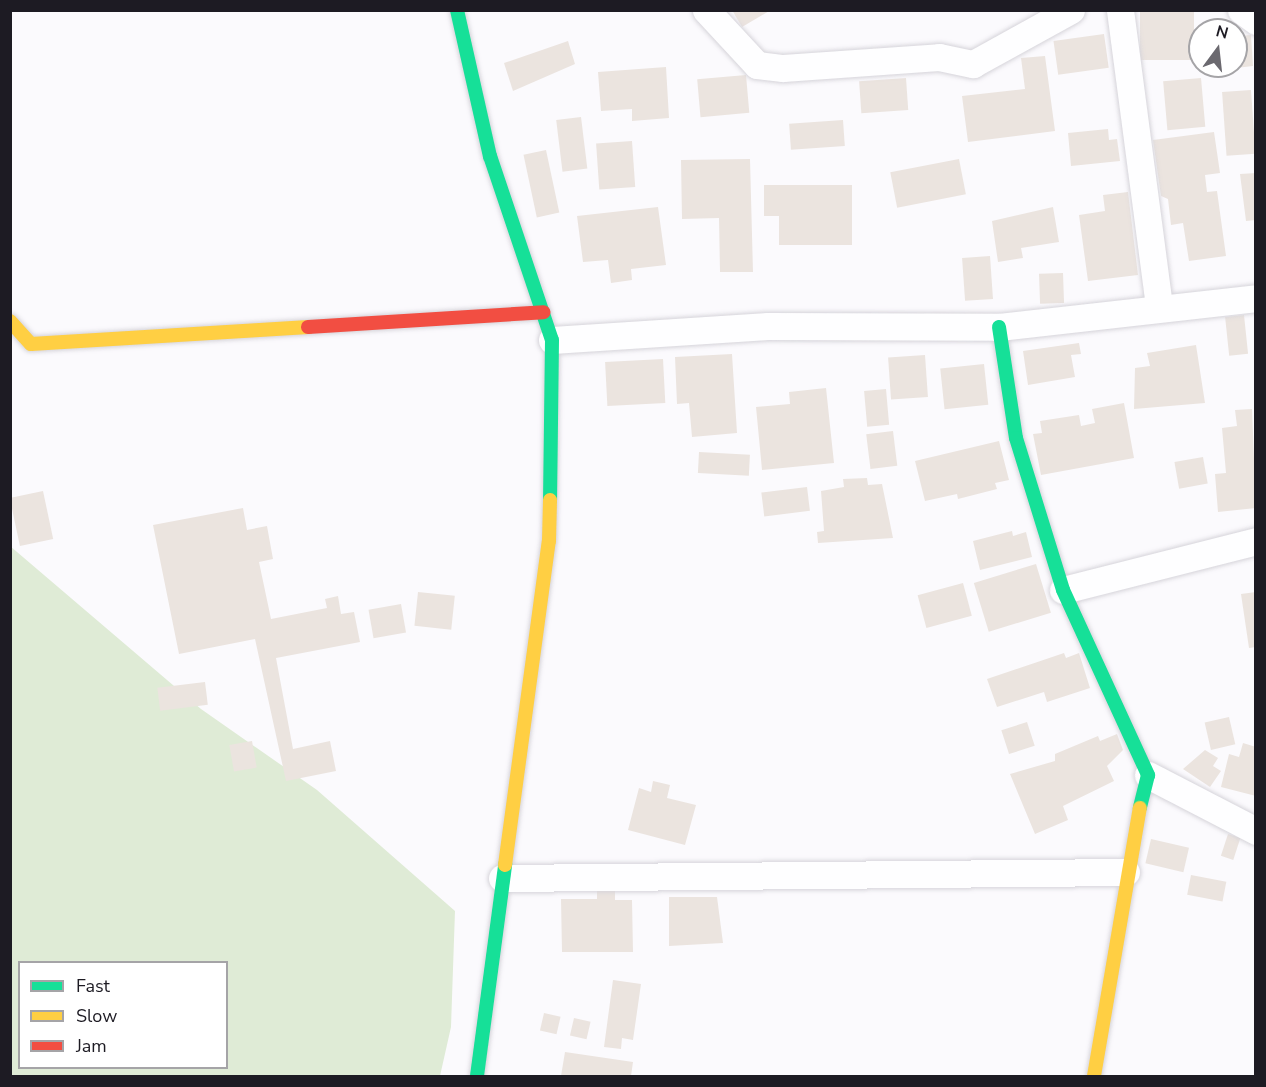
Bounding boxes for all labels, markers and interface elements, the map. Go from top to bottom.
north arrow [1188,18,1248,78]
text: N [1214,20,1231,45]
legend [18,961,228,1069]
text: Fast [76,974,110,998]
text: Slow [76,1004,117,1028]
text: Jam [76,1034,107,1058]

